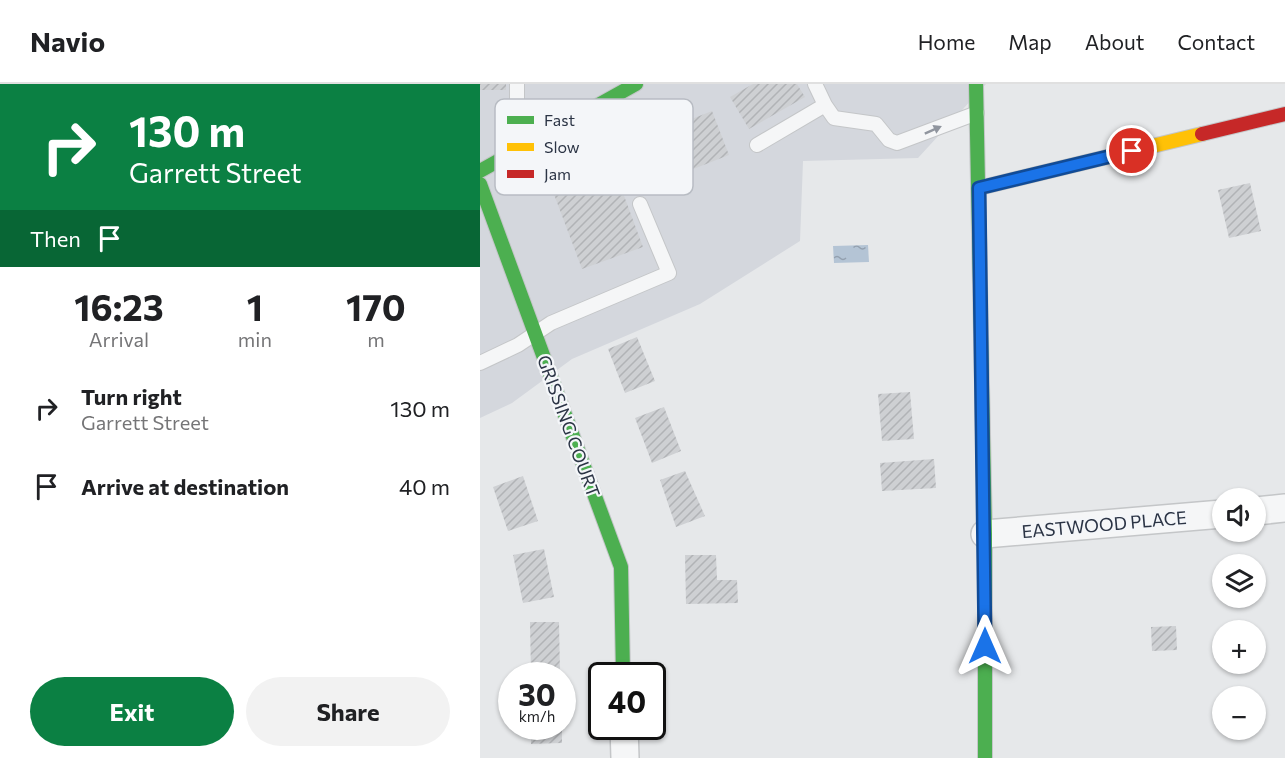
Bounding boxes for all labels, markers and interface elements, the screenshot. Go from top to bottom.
text: Navio [30,24,105,58]
text: Home [918,29,975,54]
text: Map [1008,29,1052,54]
text: About [1085,29,1144,54]
text: Contact [1177,29,1255,54]
legend [495,99,693,195]
text: 130 m [129,104,245,156]
icon: right [30,108,108,186]
text: Fast [544,110,575,129]
one-way arrow [924,125,942,135]
pin [1106,125,1157,176]
icon: arrive [1115,134,1148,167]
text: Slow [544,137,580,156]
text: Garrett Street [129,156,302,189]
text: Jam [544,164,571,183]
icon: arrive [93,222,126,255]
text: Then [30,225,81,252]
text: 16:23 [74,284,164,328]
text: 1 [247,284,263,328]
text: 170 [346,284,406,328]
text: Arrival [89,327,149,351]
text: min [238,327,272,351]
text: m [367,327,385,351]
street label: GRISSING COURT [533,352,605,500]
text: Turn right [81,383,182,410]
icon: right [30,392,63,425]
text: 130 m [390,395,450,422]
text: Garrett Street [81,410,209,434]
icon: arrive [30,470,63,503]
text: Arrive at destination [81,473,289,500]
text: 40 m [399,473,450,500]
map controls [1212,488,1266,740]
button: sound [1212,488,1266,542]
street label: EASTWOOD PLACE [1021,506,1187,542]
button: layers [1212,554,1266,608]
position arrow [953,614,1017,678]
button: + [1212,620,1266,674]
speed limit sign: 40 [588,662,666,740]
text: 30 [518,675,556,712]
button: Exit [30,677,234,746]
button: Share [246,677,450,746]
button: − [1212,686,1266,740]
text: km/h [519,707,555,725]

